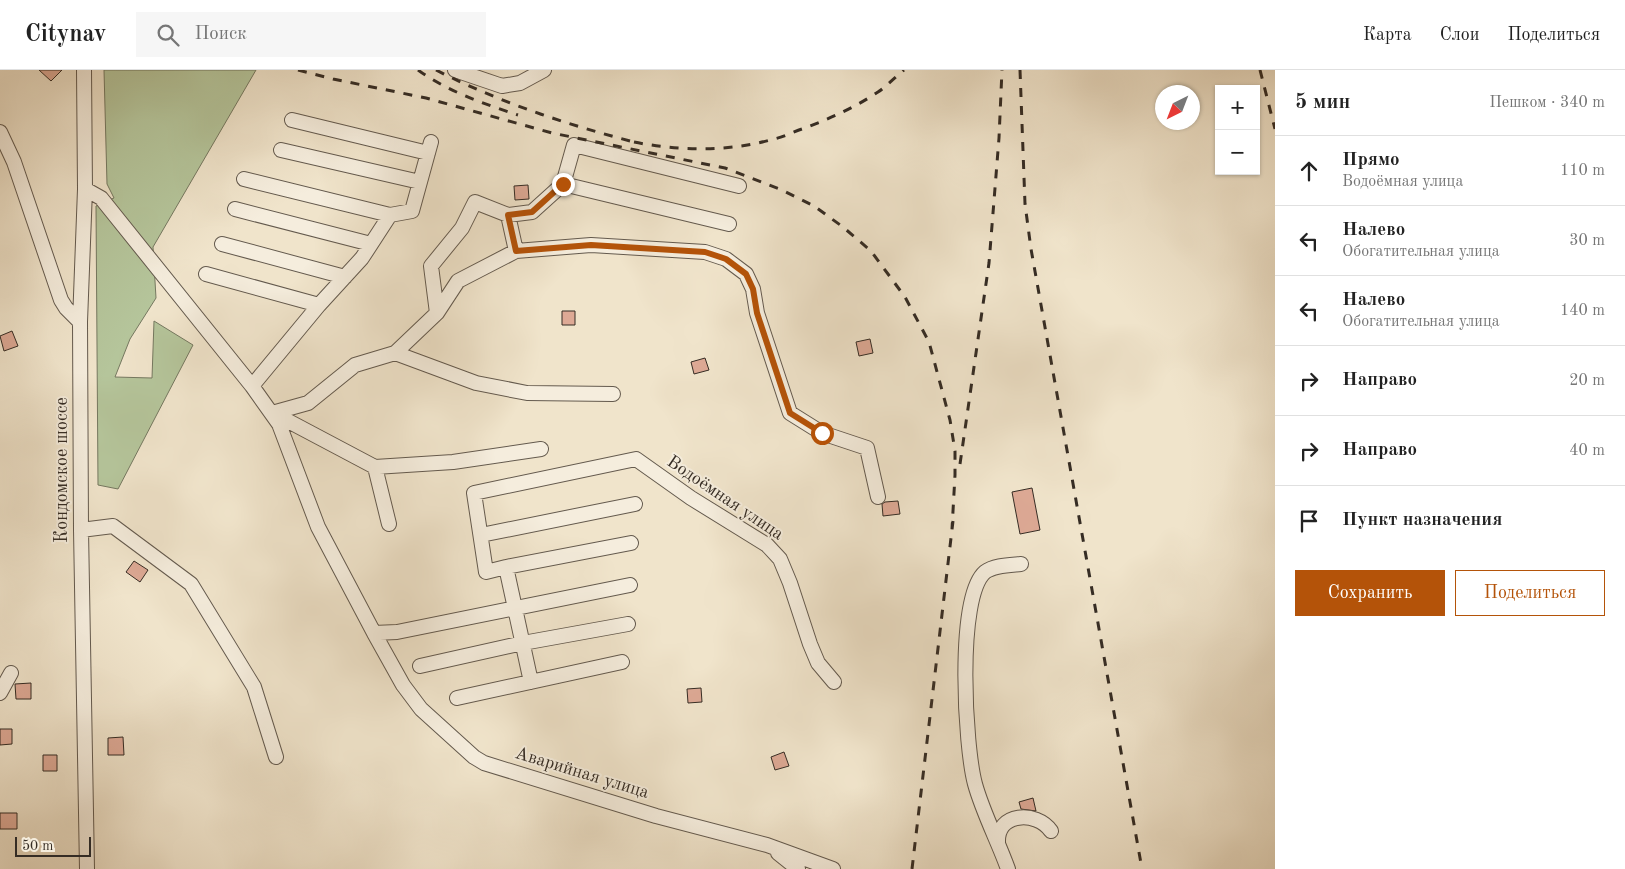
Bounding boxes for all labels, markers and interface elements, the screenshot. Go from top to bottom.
search box [136,12,486,57]
icon: search [154,21,182,49]
text: Citynav [25,23,106,47]
text: Поиск [194,25,247,44]
text: Карта [1363,26,1412,44]
text: Слои [1440,26,1479,44]
text: Поделиться [1507,26,1600,44]
north arrow [1155,85,1200,130]
map controls [1215,85,1260,175]
button: + [1215,85,1260,130]
text: 5 мин [1295,92,1350,113]
text: Пешком · 340 m [1489,95,1605,111]
button: − [1215,130,1260,175]
text: Прямо [1342,151,1400,170]
icon: ahead [1295,157,1323,185]
text: 110 m [1560,163,1605,179]
route end [552,173,575,196]
text: Водоёмная улица [1342,174,1463,190]
text: Налево [1342,221,1405,240]
icon: left [1295,227,1323,255]
text: 30 m [1569,233,1605,249]
text: Обогатительная улица [1342,244,1500,260]
text: Налево [1342,291,1405,310]
icon: left [1295,297,1323,325]
text: 140 m [1560,303,1605,319]
text: Обогатительная улица [1342,314,1500,330]
icon: right [1295,367,1323,395]
text: Направо [1342,371,1417,390]
text: 20 m [1569,373,1605,389]
street label: Кондомское шоссе [53,397,71,543]
route start [811,422,834,445]
icon: right [1295,437,1323,465]
text: Направо [1342,441,1417,460]
text: 40 m [1569,443,1605,459]
street label: Водоёмная улица [663,452,787,544]
icon: arrive [1295,507,1323,535]
text: Пункт назначения [1342,511,1502,530]
button: Сохранить [1295,570,1445,616]
button: Поделиться [1455,570,1605,616]
street label: Аварийная улица [513,744,651,802]
scale bar [15,834,91,857]
text: 50 m [22,839,53,853]

